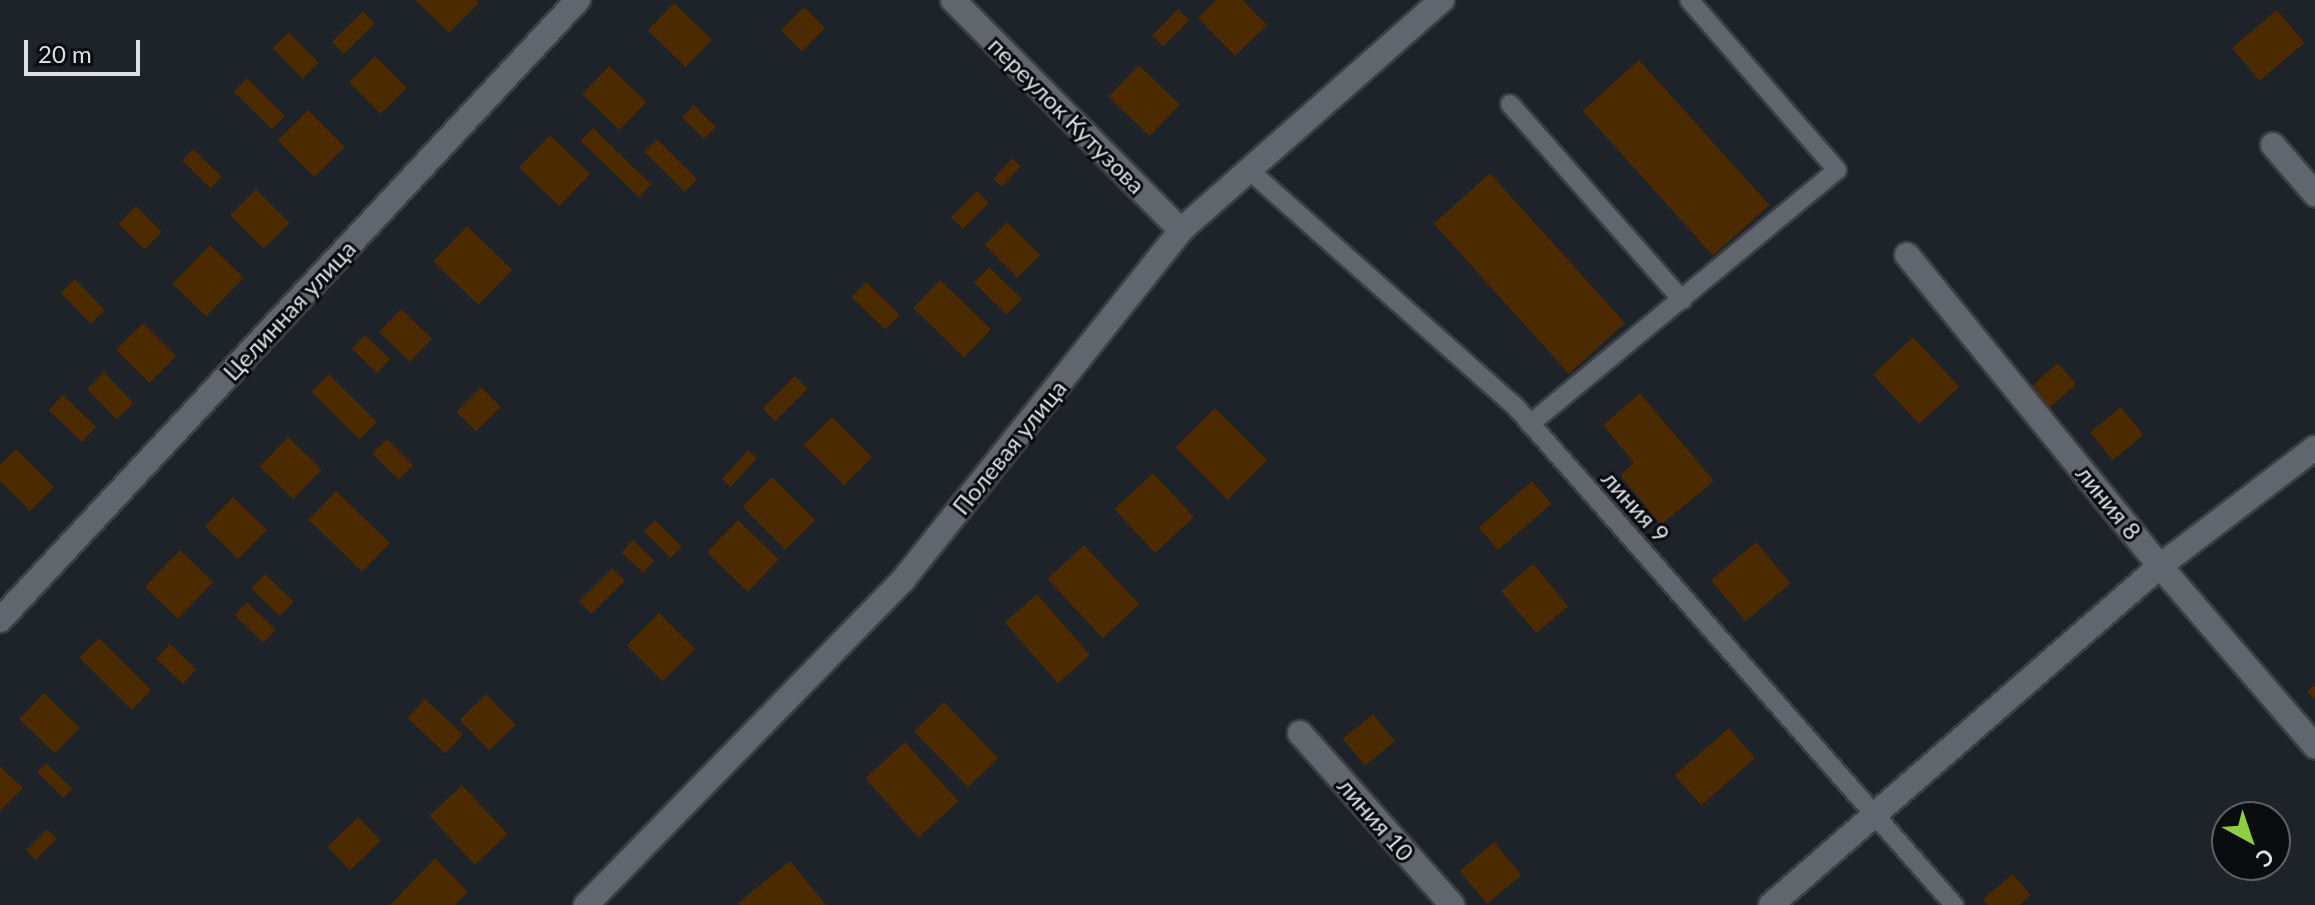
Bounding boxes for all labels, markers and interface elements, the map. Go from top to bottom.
scale bar [28,24,144,74]
street label: переулок Кутузова [983,31,1151,199]
text: 20 m [38,39,92,68]
street label: Целинная улица [217,234,361,386]
street label: Полевая улица [946,374,1072,520]
street label: линия 8 [2070,459,2148,545]
street label: линия 9 [1596,464,1676,548]
street label: линия 10 [1332,771,1420,867]
north arrow [2211,801,2291,881]
text: С [2251,843,2280,873]

